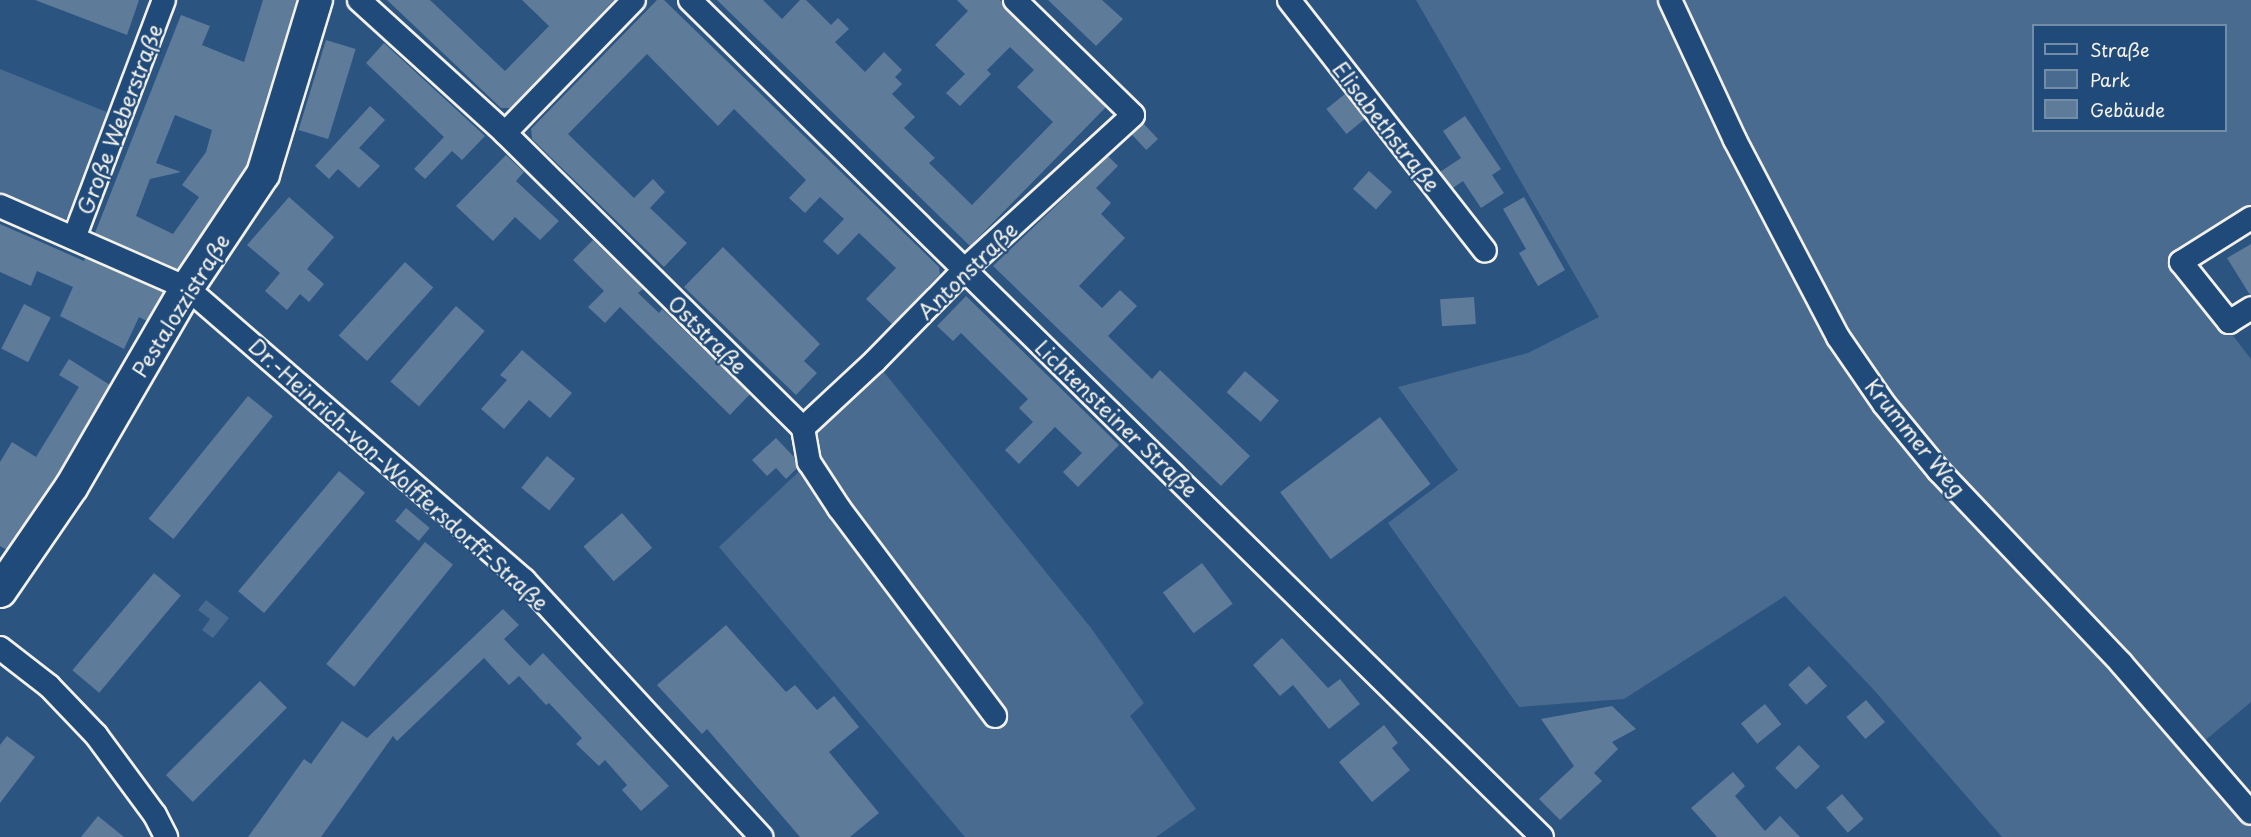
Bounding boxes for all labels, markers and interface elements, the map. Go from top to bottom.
street label: Große Weberstraße [71,21,167,217]
legend [2032,24,2227,132]
text: Straße [2090,36,2150,63]
street label: Elisabethstraße [1328,56,1446,196]
text: Park [2090,66,2130,93]
text: Gebäude [2090,96,2165,123]
street label: Antonstraße [912,216,1022,324]
street label: Pestalozzistraße [126,229,234,381]
street label: Oststraße [664,290,752,378]
street label: Dr.-Heinrich-von-Wolffersdorff-Straße [244,333,554,615]
street label: Lichtensteiner Straße [1030,334,1204,502]
street label: Krummer Weg [1860,372,1972,502]

